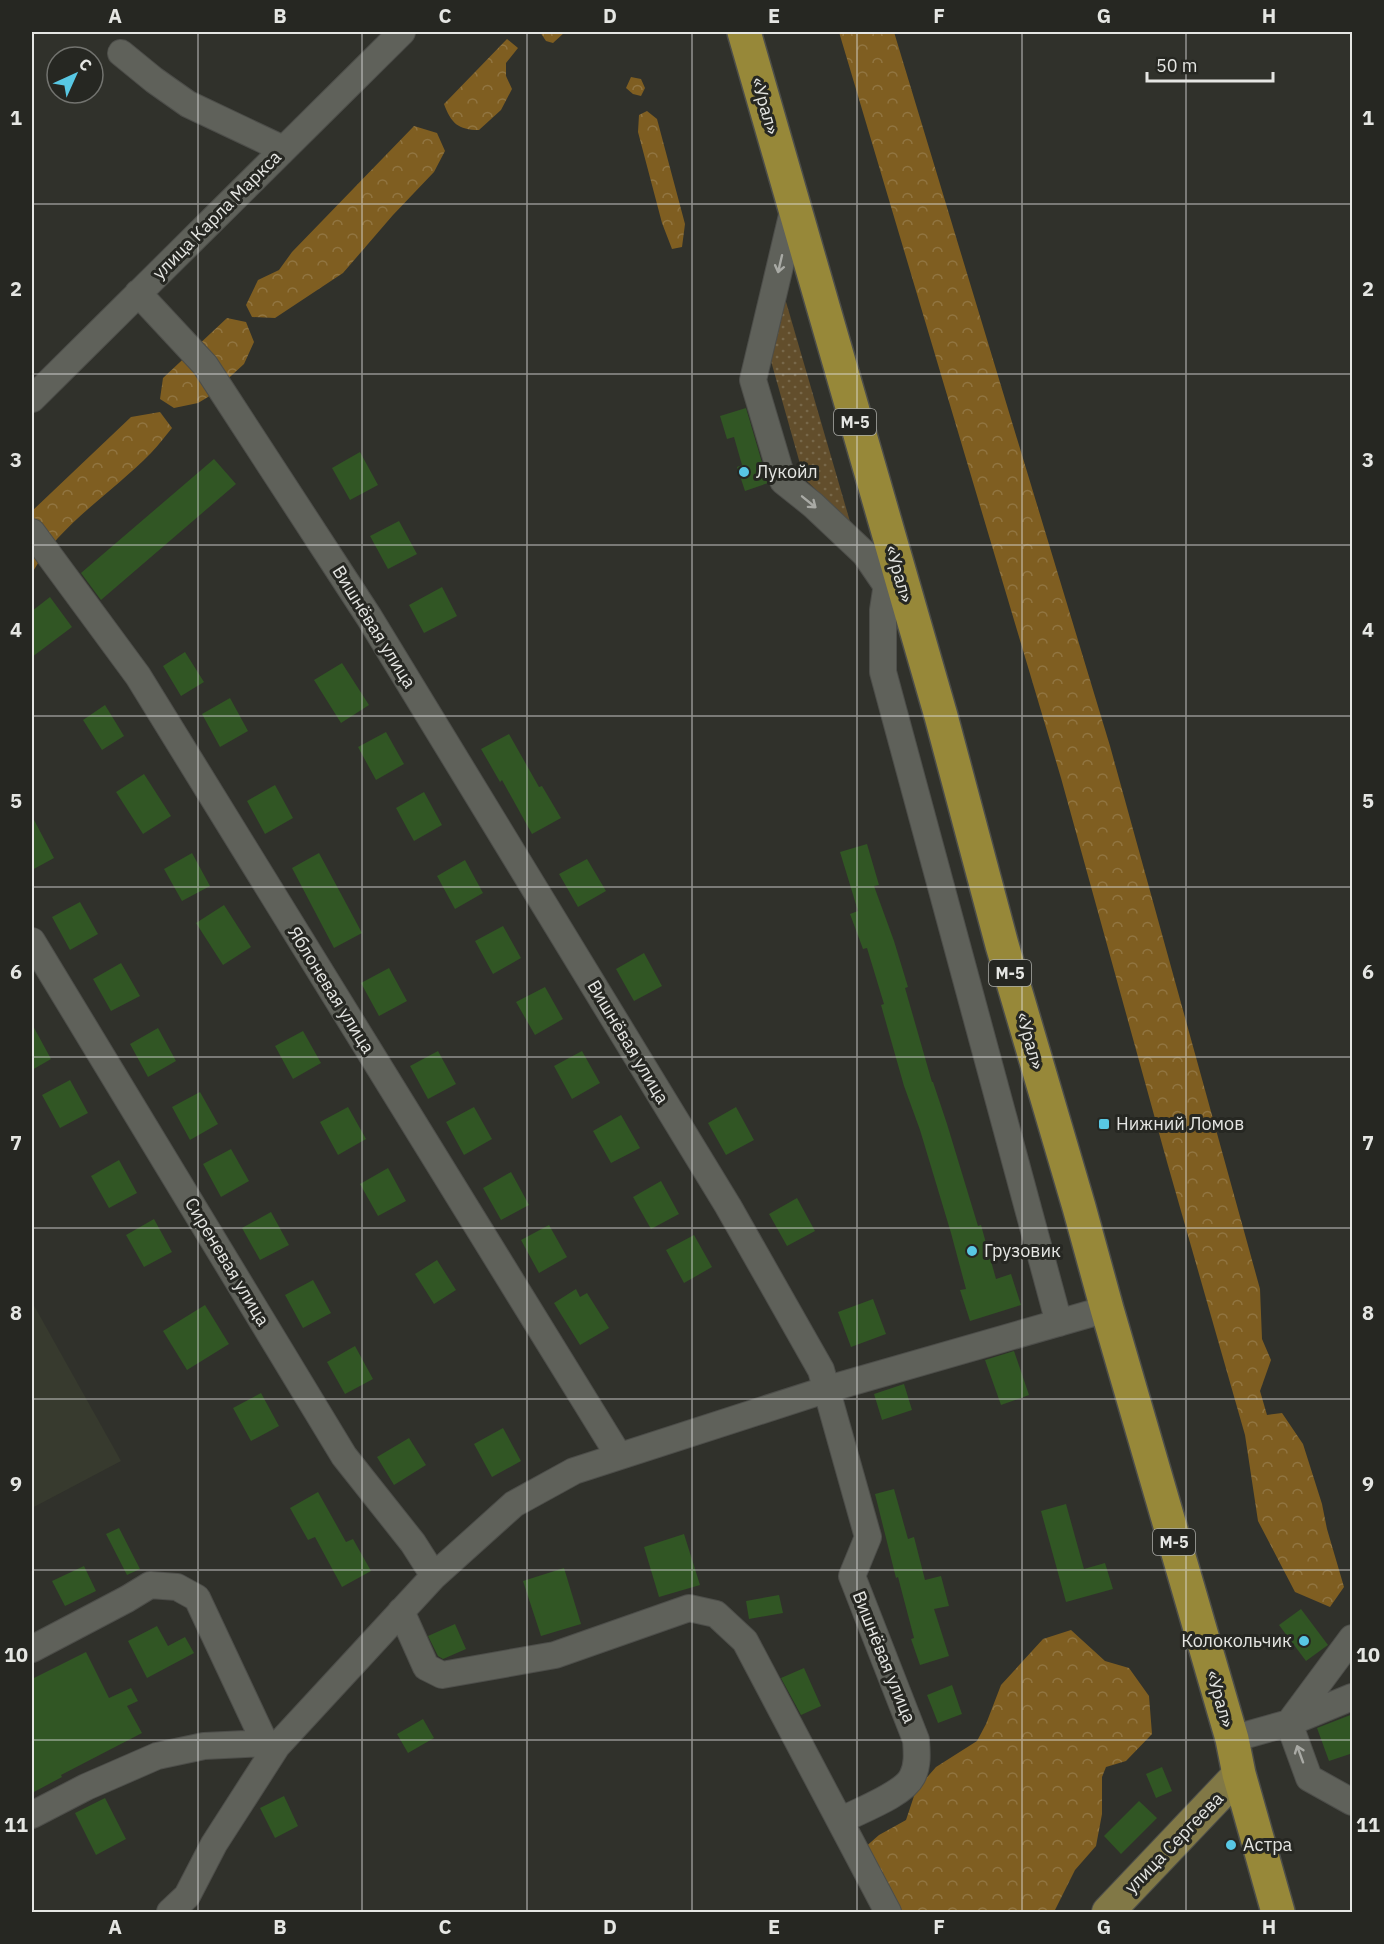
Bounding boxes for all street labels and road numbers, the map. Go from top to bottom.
street label: «Урал» [746,75,785,137]
street label: улица Карла Маркса [147,145,286,284]
road number: М-5 [834,409,876,435]
street label: «Урал» [880,543,919,605]
street label: Вишнёвая улица [327,561,422,693]
street label: Яблоневая улица [283,922,380,1058]
road number: М-5 [989,960,1031,986]
street label: Вишнёвая улица [582,976,675,1108]
street label: «Урал» [1011,1010,1050,1072]
street label: Сиреневая улица [180,1193,275,1331]
road number: М-5 [1153,1529,1195,1555]
street label: Вишнёвая улица [847,1587,922,1727]
street label: «Урал» [1201,1668,1240,1730]
street label: улица Сергеева [1119,1787,1228,1898]

